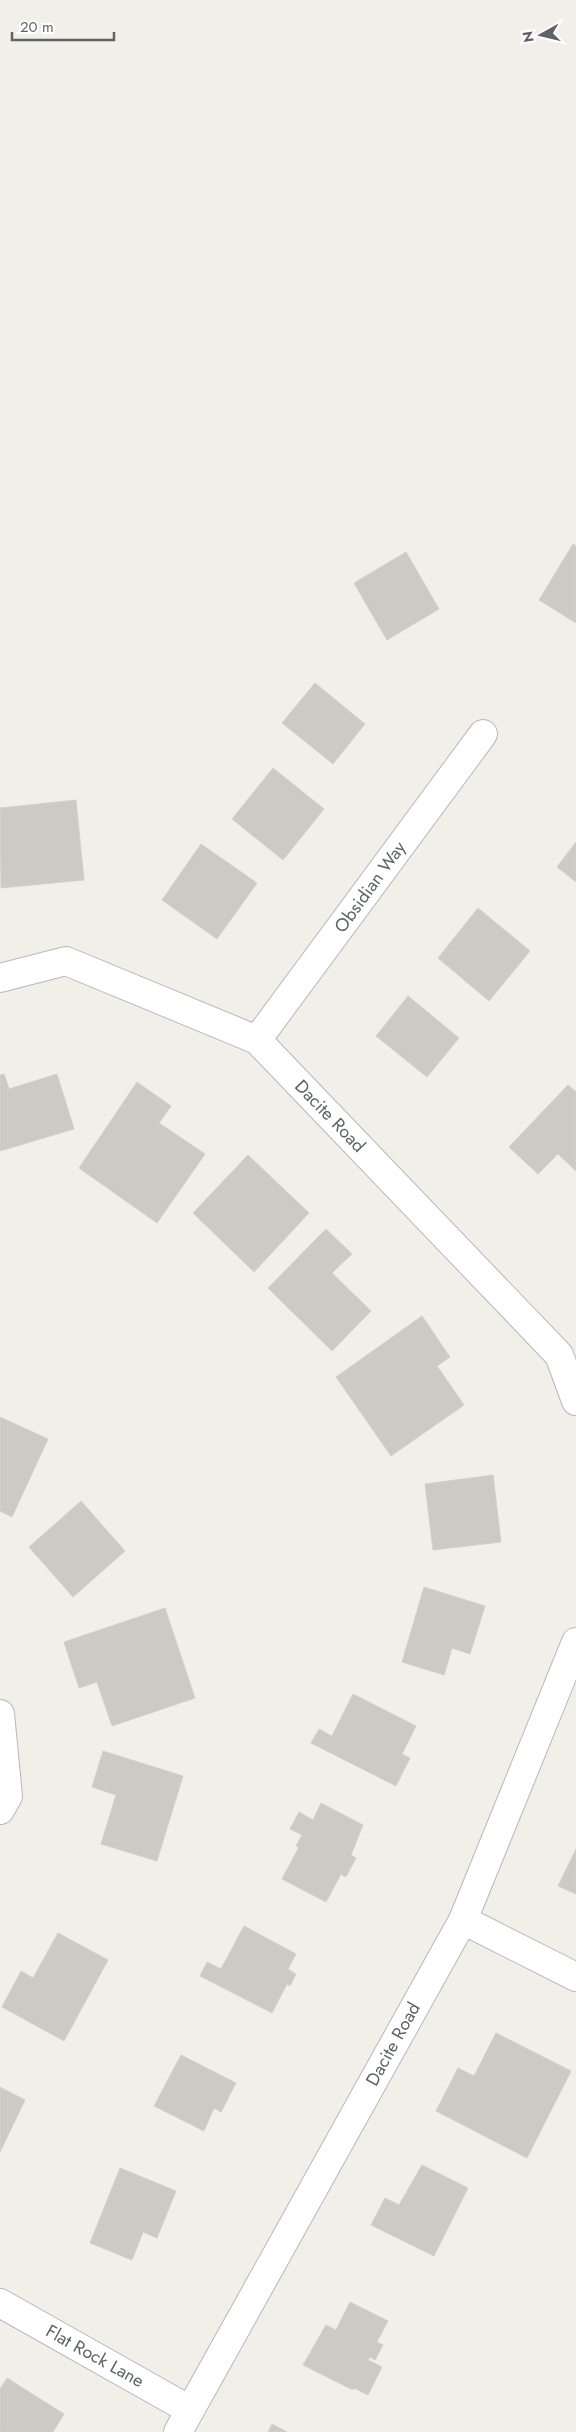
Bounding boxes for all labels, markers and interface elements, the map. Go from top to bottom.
scale bar [12,10,115,42]
north arrow [516,10,566,60]
text: 20 m [20,16,54,38]
text: N [517,30,539,44]
street label: Obsidian Way [328,836,412,938]
street label: Dacite Road [289,1074,371,1158]
street label: Dacite Road [359,1997,427,2091]
street label: Flat Rock Lane [41,2318,149,2394]

